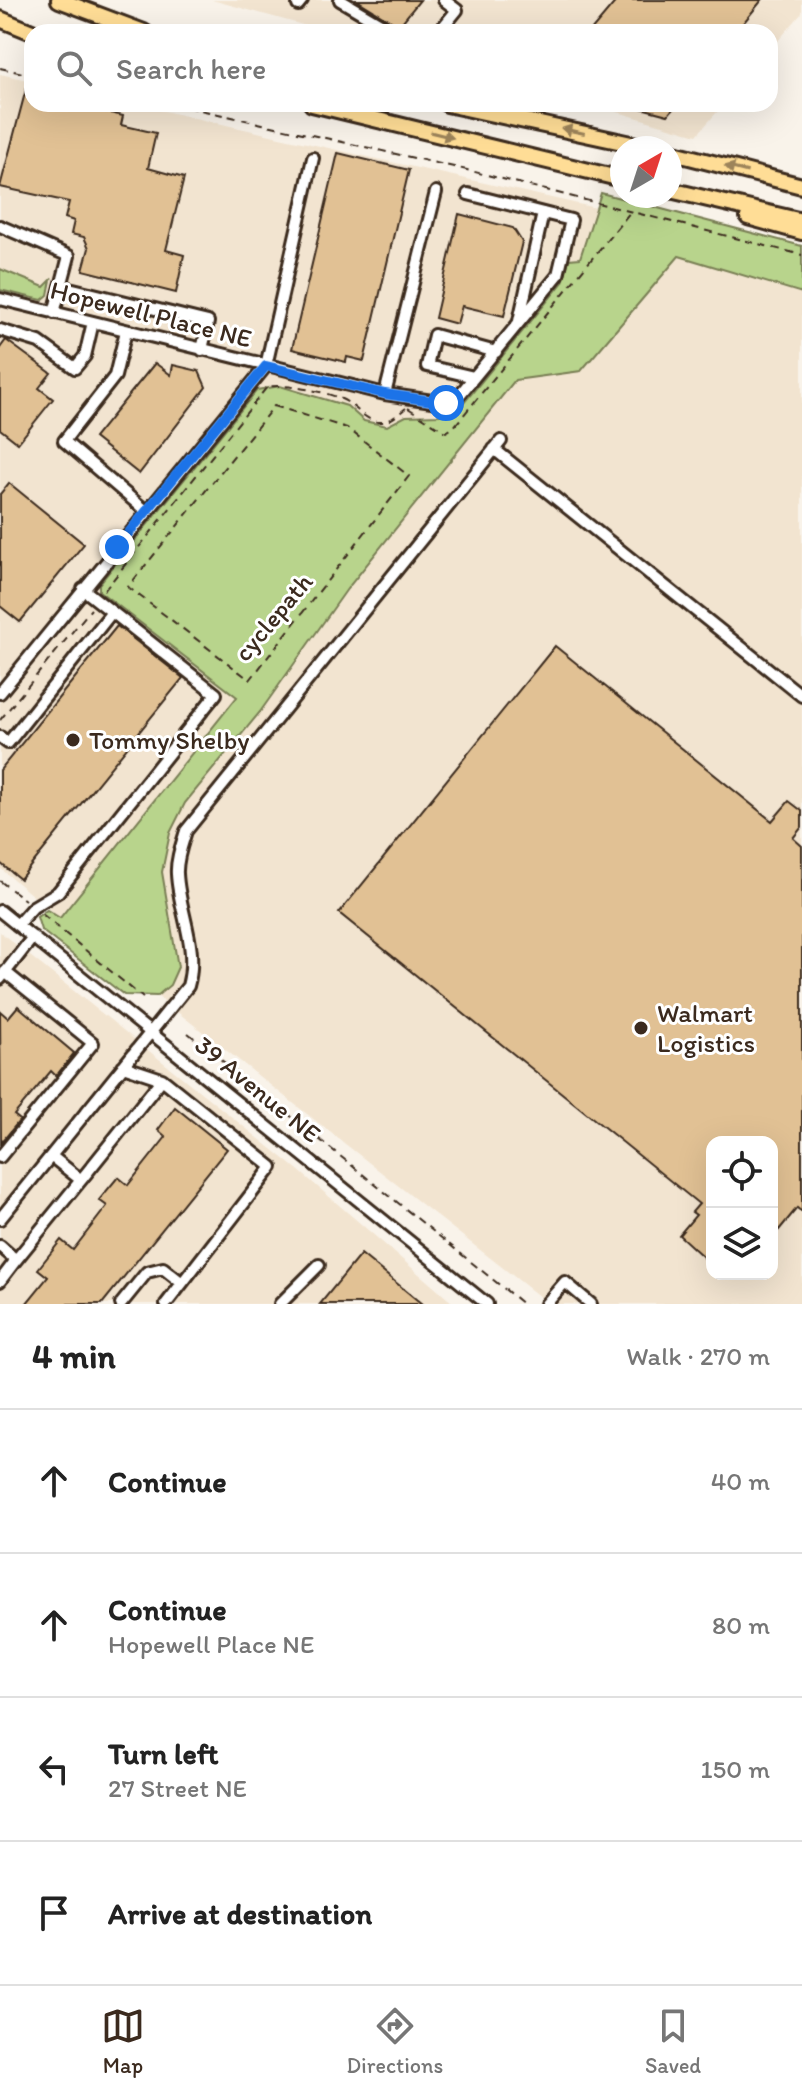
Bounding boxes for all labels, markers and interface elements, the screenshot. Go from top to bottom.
search box [24,24,778,112]
icon: search [52,46,96,90]
text: Search here [116,50,266,87]
one-way arrow [561,124,586,137]
one-way arrow [430,130,455,142]
north arrow [610,136,682,208]
one-way arrow [723,163,748,175]
street label: Hopewell Place NE [47,274,255,354]
route start [428,385,464,421]
route end [99,529,135,565]
street label: cyclepath [227,566,319,668]
place label: Tommy Shelby [89,724,249,756]
marker: Tommy Shelby [64,731,82,749]
place label: Walmart Logistics [657,997,755,1059]
marker: Walmart Logistics [632,1019,650,1037]
street label: 39 Avenue NE [189,1029,327,1149]
map controls [706,1136,778,1280]
button: locate [706,1136,778,1208]
button: layers [706,1208,778,1280]
text: 4 min [32,1336,116,1377]
text: Walk · 270 m [626,1340,770,1372]
icon: ahead [32,1459,76,1503]
text: Continue [108,1463,227,1500]
text: 40 m [711,1465,770,1497]
text: Continue [108,1591,227,1628]
icon: ahead [32,1603,76,1647]
text: 80 m [712,1609,770,1641]
text: Hopewell Place NE [108,1628,314,1660]
text: Turn left [108,1735,219,1772]
icon: left [32,1747,76,1791]
text: 150 m [701,1753,770,1785]
text: 27 Street NE [108,1772,247,1804]
icon: arrive [32,1891,76,1935]
text: Arrive at destination [108,1895,372,1932]
tab: Map [101,2004,145,2079]
tab: Directions [347,2004,443,2079]
tab: Saved [645,2004,701,2079]

